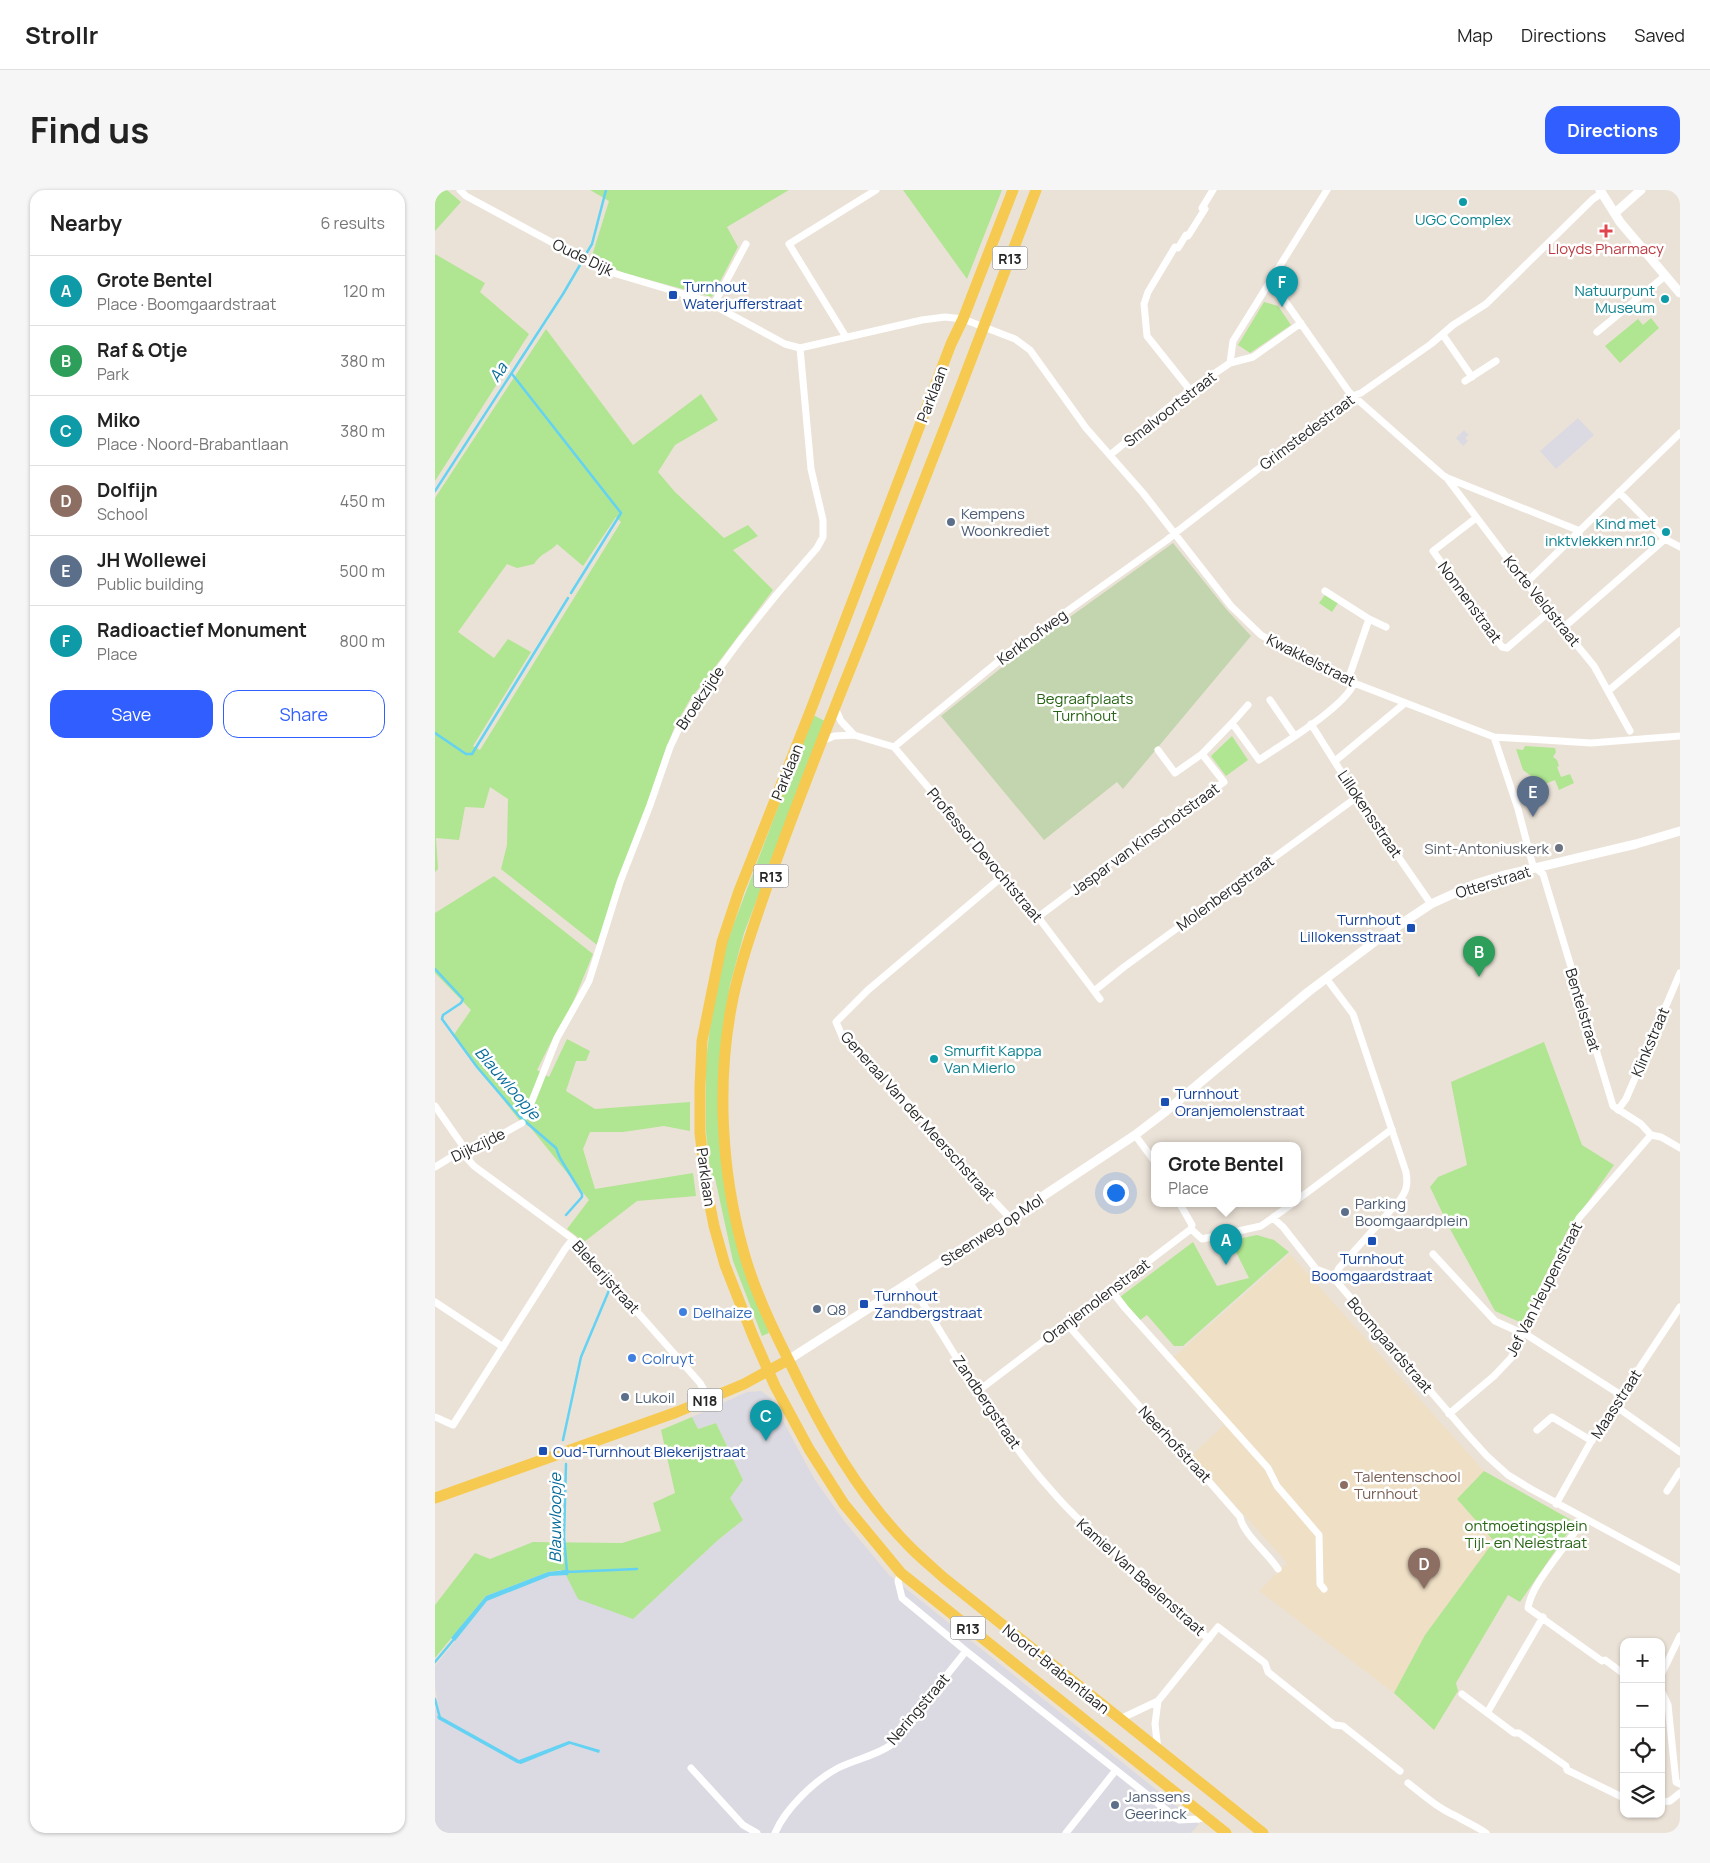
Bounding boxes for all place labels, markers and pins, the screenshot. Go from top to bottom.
marker: UGC Complex [1457,196,1469,208]
place label: UGC Complex [1415,209,1511,230]
marker: Lloyds Pharmacy [1600,225,1612,237]
place label: Lloyds Pharmacy [1548,238,1664,259]
pin: F [1266,266,1298,307]
place label: Turnhout Waterjufferstraat [683,276,802,314]
place label: Natuurpunt Museum [1574,280,1655,318]
marker: Turnhout Waterjufferstraat [667,289,679,301]
marker: Natuurpunt Museum [1659,293,1671,305]
place label: Kempens Woonkrediet [961,503,1049,541]
place label: Kind met inktvlekken nr.10 [1545,513,1656,551]
marker: Kempens Woonkrediet [945,516,957,528]
marker: Kind met inktvlekken nr.10 [1660,526,1672,538]
pin: E [1517,776,1549,817]
place label: Sint-Antoniuskerk [1424,838,1550,859]
marker: Sint-Antoniuskerk [1553,842,1565,854]
place label: Turnhout Lillokensstraat [1300,909,1401,947]
marker: Turnhout Lillokensstraat [1405,922,1417,934]
pin: B [1463,936,1495,977]
place label: Smurfit Kappa Van Mierlo [944,1040,1042,1078]
marker: Smurfit Kappa Van Mierlo [928,1053,940,1065]
place label: Turnhout Oranjemolenstraat [1175,1083,1305,1121]
marker: Turnhout Oranjemolenstraat [1159,1096,1171,1108]
place label: Parking Boomgaardplein [1355,1193,1468,1231]
marker: Parking Boomgaardplein [1339,1206,1351,1218]
pin: A [1210,1224,1242,1265]
marker: Turnhout Boomgaardstraat [1366,1235,1378,1247]
place label: Turnhout Boomgaardstraat [1311,1248,1433,1286]
place label: Turnhout Zandbergstraat [874,1285,983,1323]
marker: Turnhout Zandbergstraat [858,1298,870,1310]
place label: Q8 [827,1299,847,1320]
place label: Delhaize [693,1302,752,1323]
marker: Q8 [811,1303,823,1315]
marker: Delhaize [677,1306,689,1318]
place label: Colruyt [642,1348,694,1369]
marker: Colruyt [626,1352,638,1364]
place label: Lukoil [635,1387,675,1408]
marker: Lukoil [619,1391,631,1403]
pin: C [750,1400,782,1441]
place label: Oud-Turnhout Blekerijstraat [553,1441,746,1462]
marker: Oud-Turnhout Blekerijstraat [537,1445,549,1457]
place label: Talentenschool Turnhout [1354,1466,1461,1504]
marker: Talentenschool Turnhout [1338,1479,1350,1491]
pin: D [1408,1548,1440,1589]
place label: Janssens Geerinck [1125,1786,1190,1824]
marker: Janssens Geerinck [1109,1799,1121,1811]

